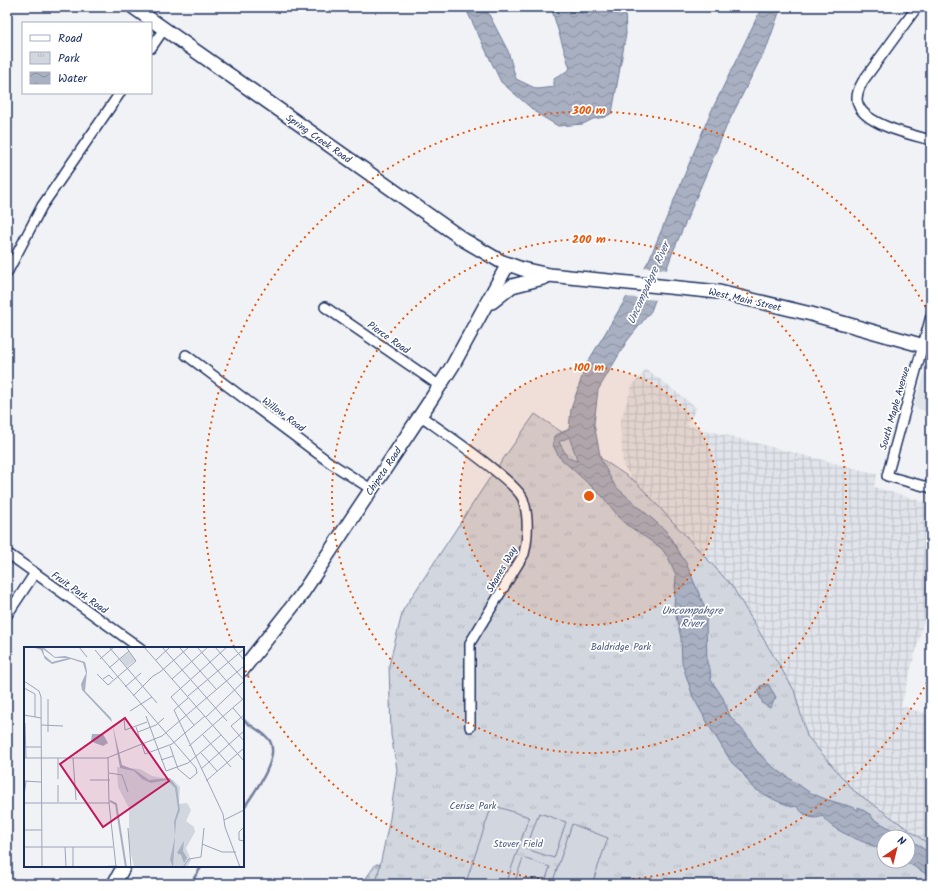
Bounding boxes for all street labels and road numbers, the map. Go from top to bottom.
street label: Spring Creek Road [282,110,355,168]
street label: West Main Street [707,284,783,316]
street label: Pierce Road [364,317,414,359]
street label: South Maple Avenue [875,364,915,452]
street label: Willow Road [258,393,309,437]
street label: Chipeta Road [362,443,407,499]
street label: Shanes Way [482,543,522,595]
street label: Fruit Park Road [48,567,112,619]

